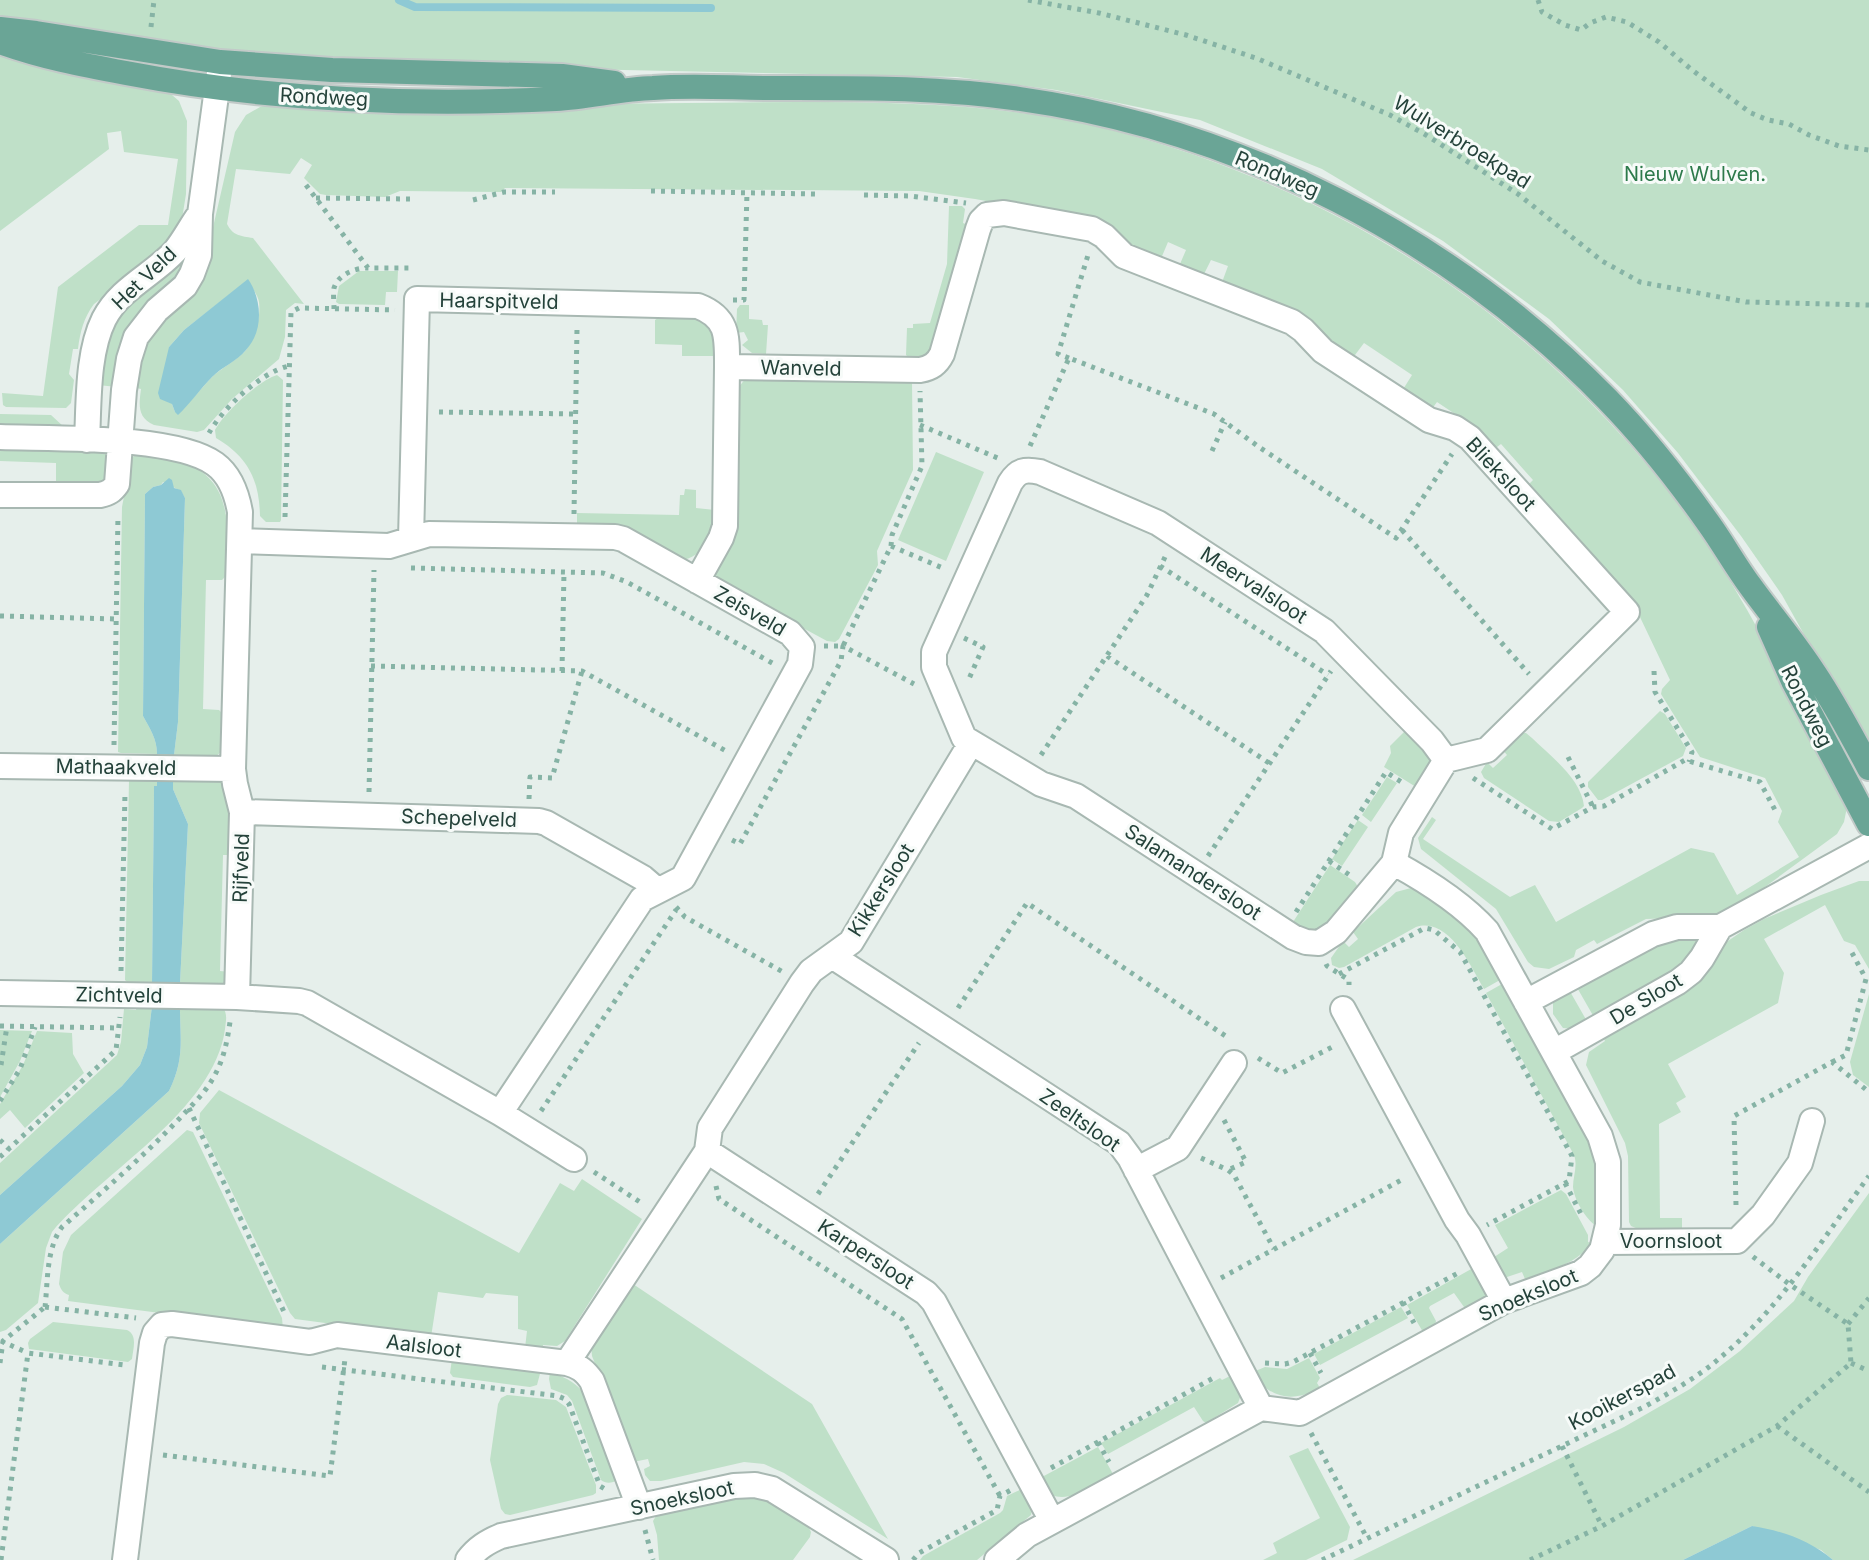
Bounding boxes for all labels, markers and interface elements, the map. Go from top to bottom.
street label: Rondweg [279,83,369,111]
street label: Wulverbroekpad [1389,90,1535,194]
street label: Rondweg [1232,146,1322,202]
park label: Nieuw Wulven. [1624,162,1766,186]
street label: Het Veld [107,242,181,314]
street label: Haarspitveld [439,288,559,314]
street label: Wanveld [760,355,842,381]
street label: Blieksloot [1461,432,1541,516]
street label: Meervalsloot [1196,542,1312,629]
street label: Zeisveld [710,581,790,641]
street label: Rondweg [1776,661,1838,751]
street label: Mathaakveld [55,754,177,780]
street label: Schepelveld [401,804,517,832]
street label: Salamandersloot [1120,819,1266,925]
street label: Rijfveld [228,833,254,903]
street label: Kikkersloot [843,839,919,941]
street label: De Sloot [1606,968,1687,1030]
street label: Zichtveld [75,982,163,1008]
street label: Zeeltsloot [1035,1083,1125,1157]
street label: Karpersloot [813,1214,919,1294]
street label: Voornsloot [1620,1229,1723,1253]
street label: Snoeksloot [1475,1263,1582,1327]
street label: Aalsloot [385,1329,464,1363]
street label: Kooikerspad [1564,1359,1680,1435]
street label: Snoeksloot [628,1475,736,1521]

